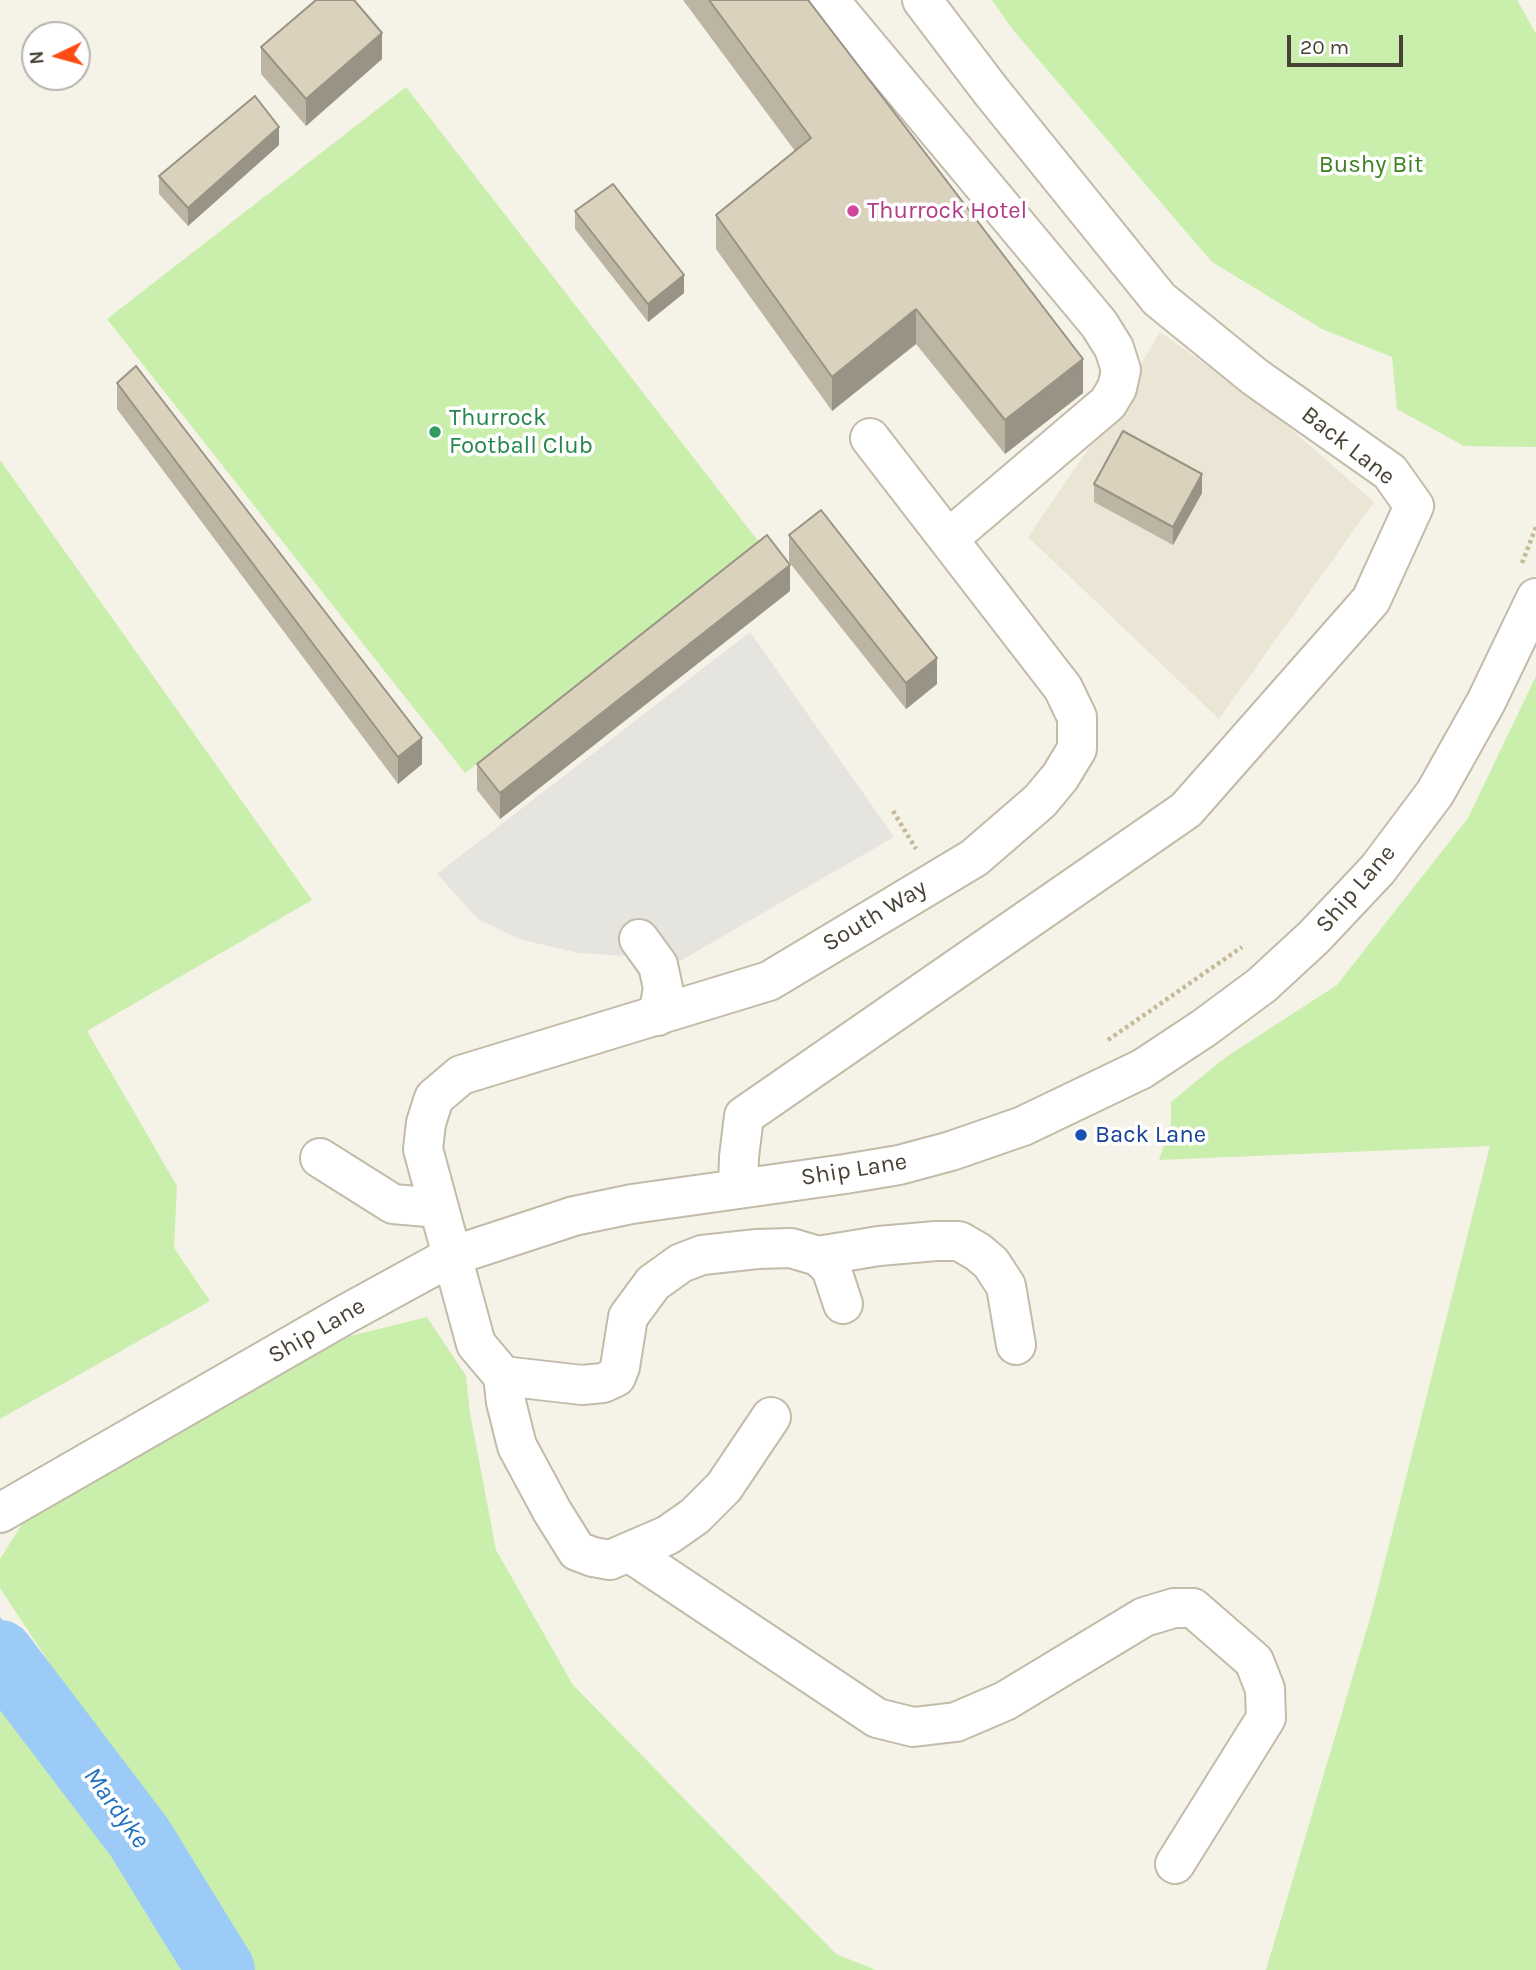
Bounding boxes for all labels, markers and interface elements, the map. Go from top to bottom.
north arrow [21,21,91,91]
scale bar [1291,21,1406,65]
text: 20 m [1300,35,1349,59]
text: N [26,50,49,65]
park label: Bushy Bit [1319,151,1423,179]
place label: Thurrock Hotel [867,197,1027,225]
marker: Thurrock Hotel [845,203,861,219]
street label: Back Lane [1295,400,1401,492]
place label: Thurrock Football Club [449,404,593,460]
marker: Thurrock Football Club [427,424,443,440]
street label: Ship Lane [1310,839,1402,939]
street label: South Way [818,874,932,958]
place label: Back Lane [1095,1121,1206,1149]
marker: Back Lane [1073,1127,1089,1143]
street label: Ship Lane [799,1147,909,1193]
street label: Ship Lane [263,1292,371,1370]
water label: Mardyke [76,1761,156,1855]

